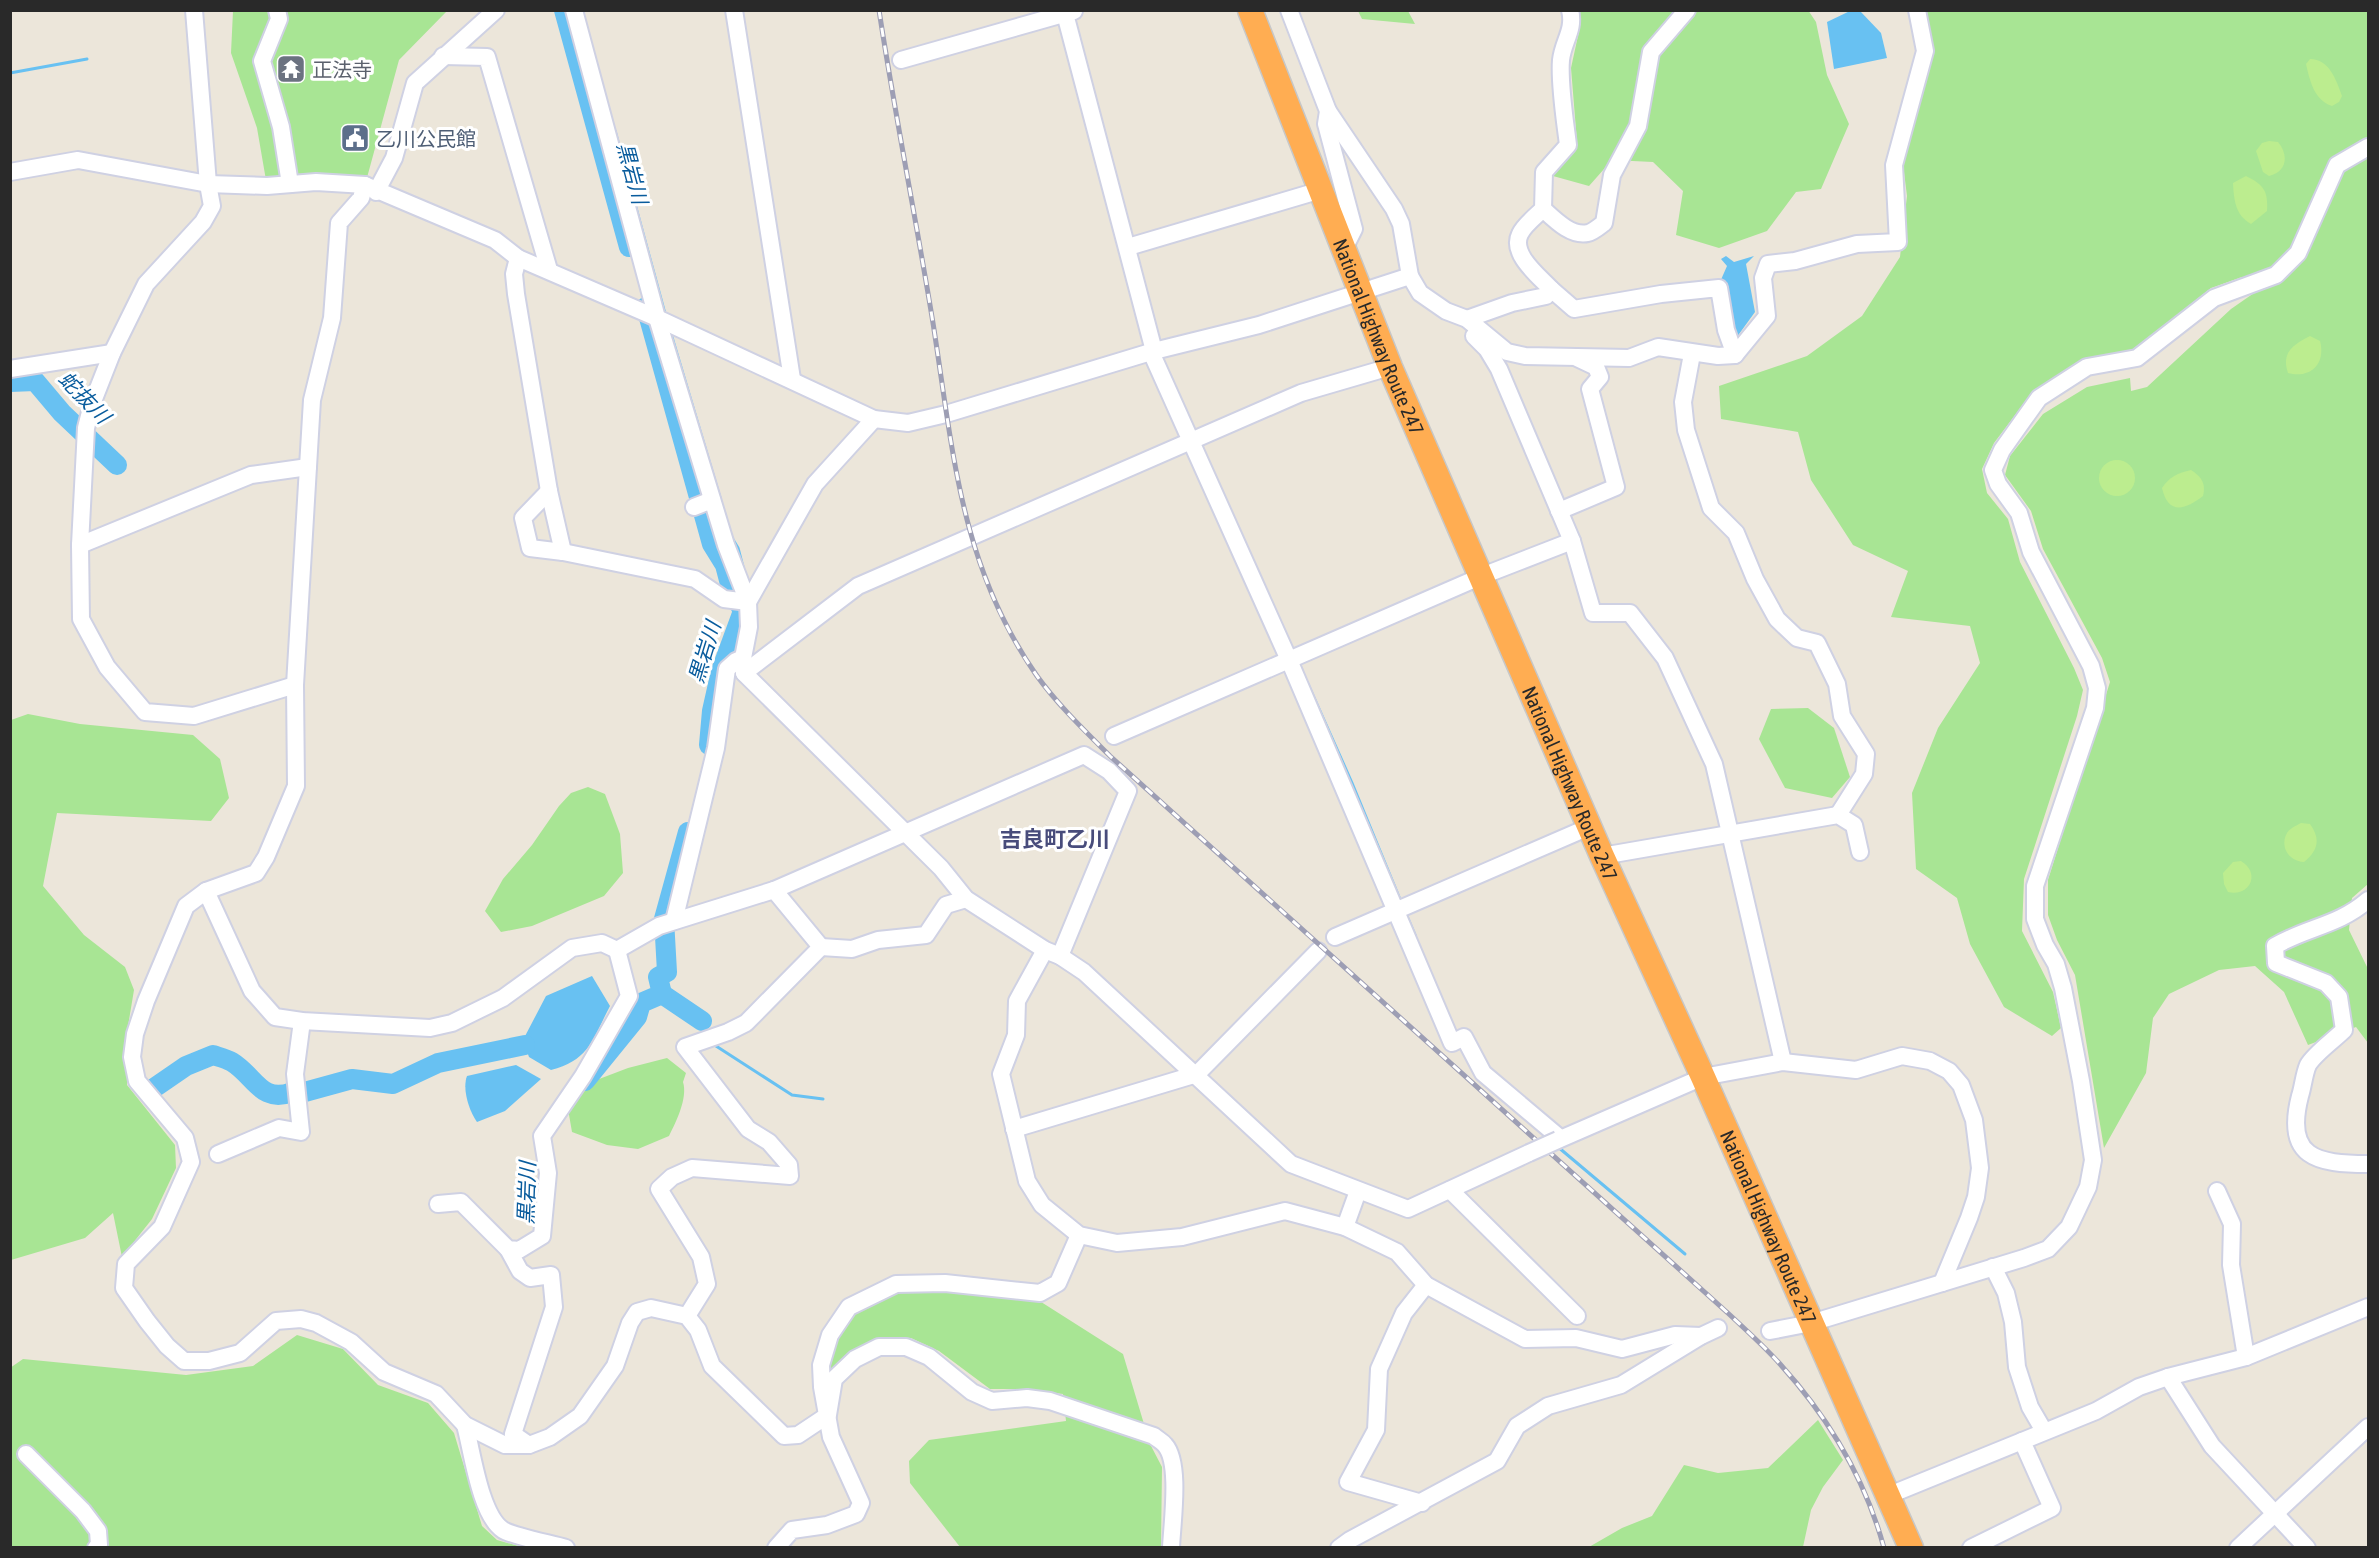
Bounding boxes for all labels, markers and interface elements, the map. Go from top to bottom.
temple icon: 正法寺 [275,53,307,85]
place label: 正法寺 [312,58,372,81]
public building icon: 乙川公民館 [339,122,371,154]
place label: 乙川公民館 [376,127,476,150]
water label: 黒岩川 [613,139,653,208]
street label: National Highway Route 247 [1329,235,1429,438]
water label: 蛇抜川 [54,366,117,429]
water label: 黒岩川 [683,616,725,686]
street label: National Highway Route 247 [1518,683,1623,884]
district label: 吉良町乙川 [1000,826,1110,852]
street label: National Highway Route 247 [1716,1126,1822,1327]
water label: 黒岩川 [513,1159,539,1225]

